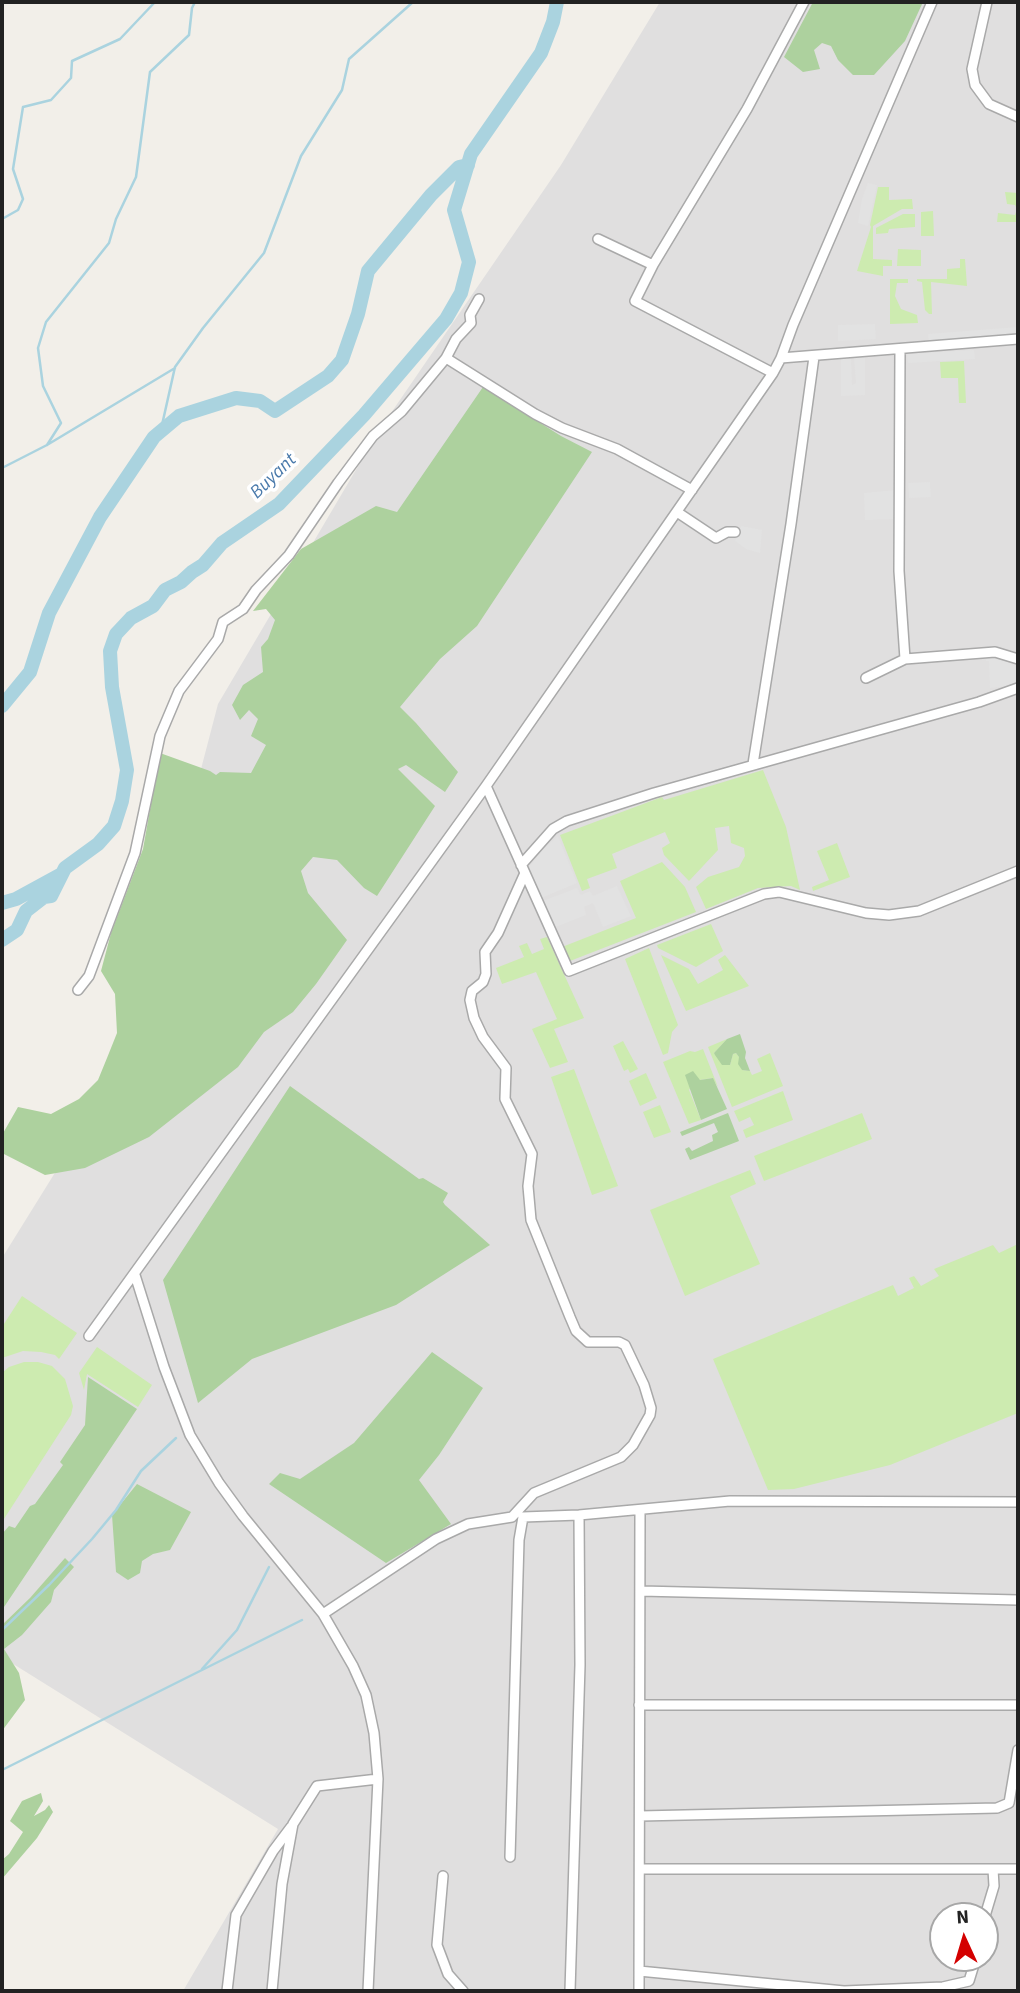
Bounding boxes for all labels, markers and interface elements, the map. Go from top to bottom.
water label: Buyant [246,450,302,504]
north arrow [929,1902,999,1972]
text: N [955,1904,970,1931]

